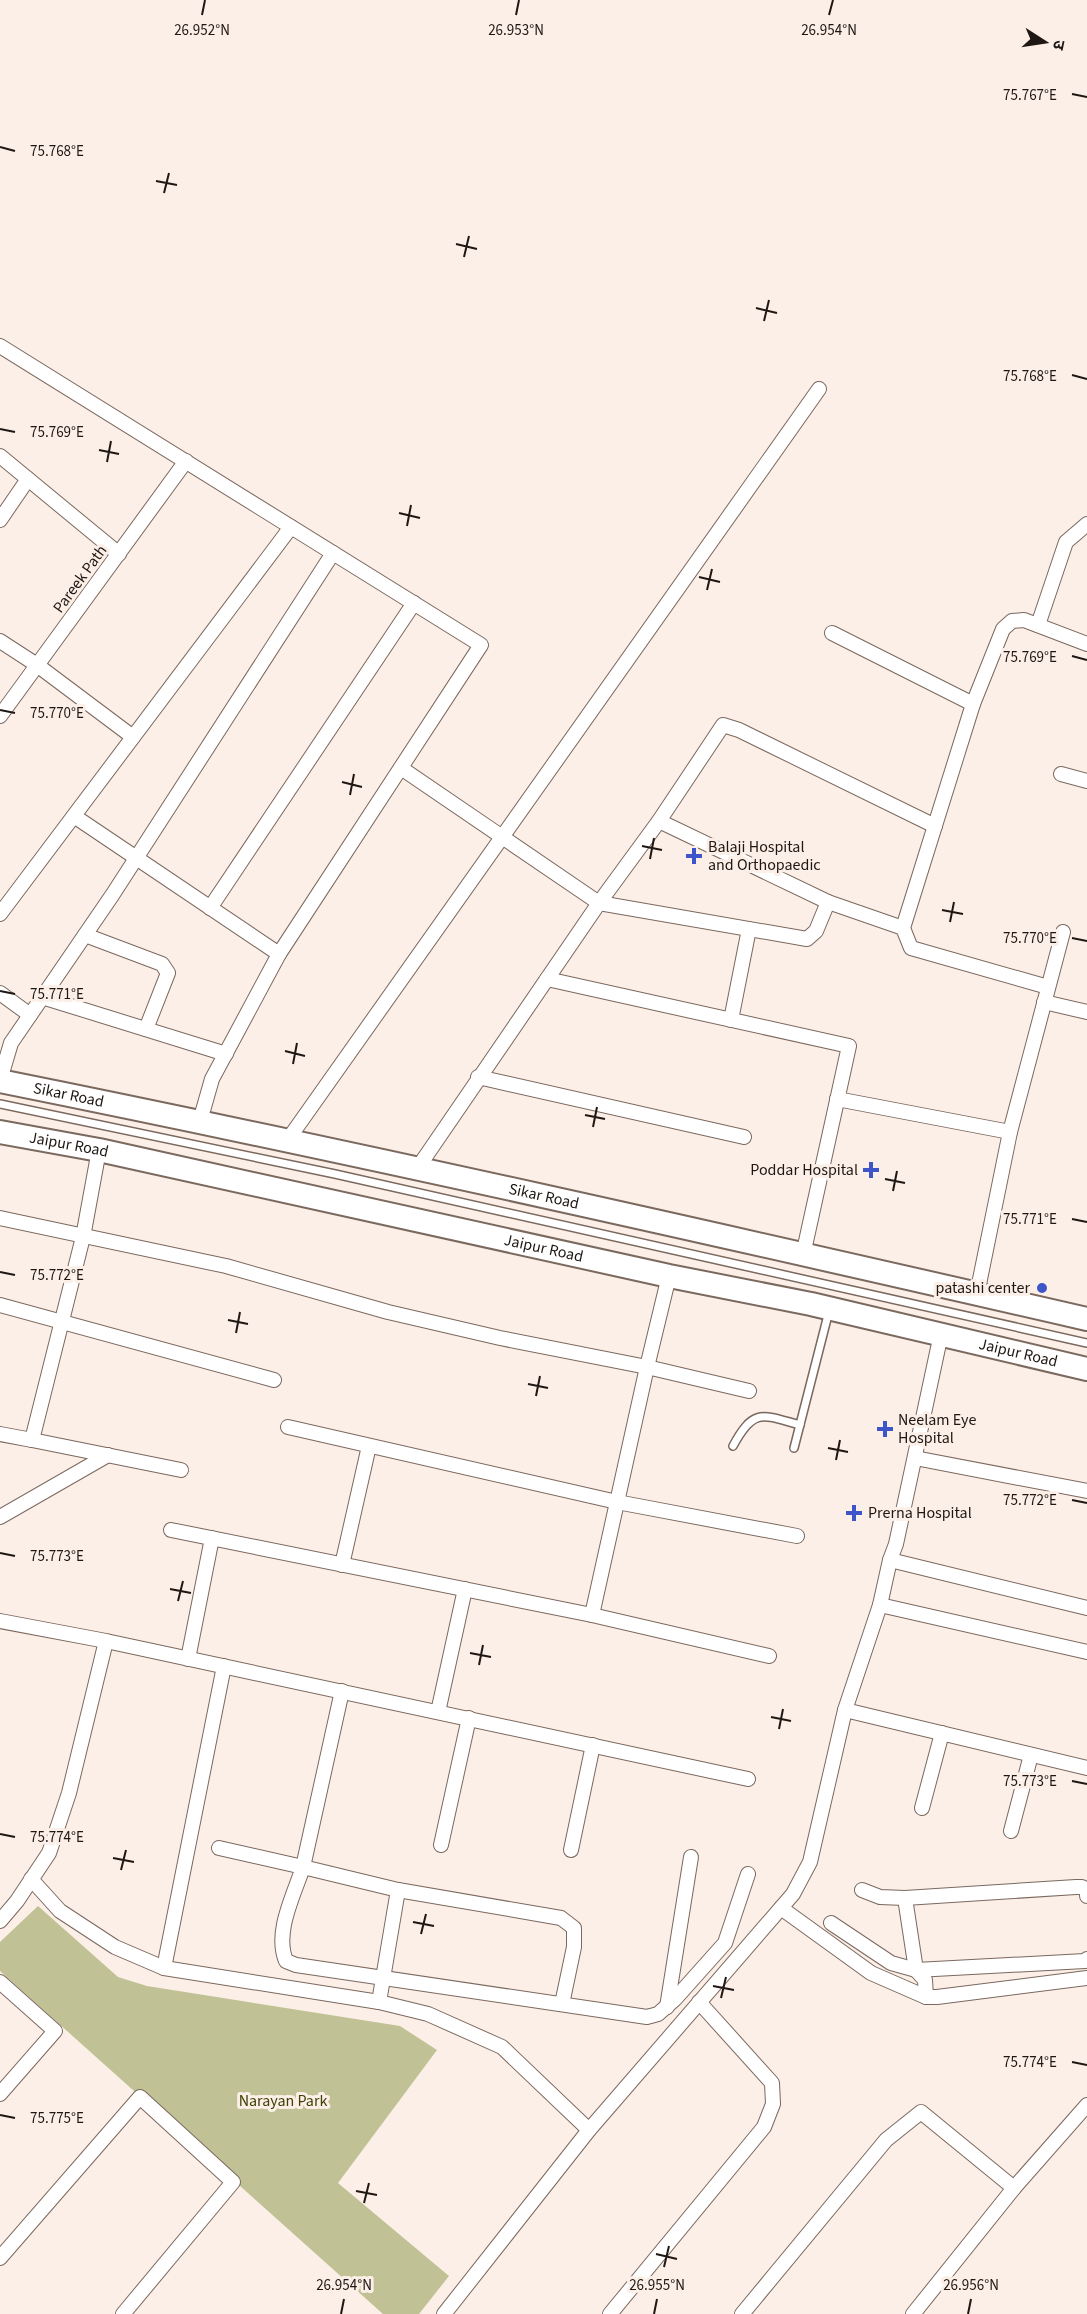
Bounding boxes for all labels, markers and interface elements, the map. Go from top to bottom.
north arrow [1015,12,1075,72]
text: 26.952°N [174,20,230,41]
text: 26.953°N [488,20,544,41]
text: 26.954°N [801,20,857,41]
text: उ [1047,38,1070,52]
text: 75.767°E [1003,85,1057,106]
text: 75.768°E [30,141,84,162]
text: 75.768°E [1003,366,1057,387]
text: 75.769°E [30,422,84,443]
street label: Pareek Path [48,541,112,617]
text: 75.769°E [1003,647,1057,668]
text: 75.770°E [30,703,84,724]
place label: Balaji Hospital and Orthopaedic [708,836,821,876]
marker: Balaji Hospital and Orthopaedic [685,847,703,865]
text: 75.770°E [1003,928,1057,949]
text: 75.771°E [30,984,84,1005]
street label: Sikar Road [31,1077,106,1113]
street label: Jaipur Road [27,1127,111,1163]
place label: Poddar Hospital [750,1159,858,1181]
marker: Poddar Hospital [862,1161,880,1179]
street label: Sikar Road [507,1178,581,1215]
text: 75.771°E [1003,1209,1057,1230]
street label: Jaipur Road [502,1229,585,1268]
text: 75.772°E [30,1265,84,1286]
place label: patashi center [935,1277,1030,1299]
marker: patashi center [1035,1281,1049,1295]
street label: Jaipur Road [977,1333,1060,1373]
place label: Neelam Eye Hospital [898,1409,977,1449]
marker: Neelam Eye Hospital [876,1420,894,1438]
text: 75.772°E [1003,1490,1057,1511]
place label: Prerna Hospital [868,1502,972,1524]
marker: Prerna Hospital [845,1504,863,1522]
text: 75.773°E [30,1546,84,1567]
text: 75.773°E [1003,1771,1057,1792]
text: 75.774°E [30,1827,84,1848]
text: 75.774°E [1003,2052,1057,2073]
park label: Narayan Park [239,2090,327,2112]
text: 75.775°E [30,2108,84,2129]
text: 26.954°N [316,2275,372,2296]
text: 26.955°N [629,2275,685,2296]
text: 26.956°N [943,2275,999,2296]

